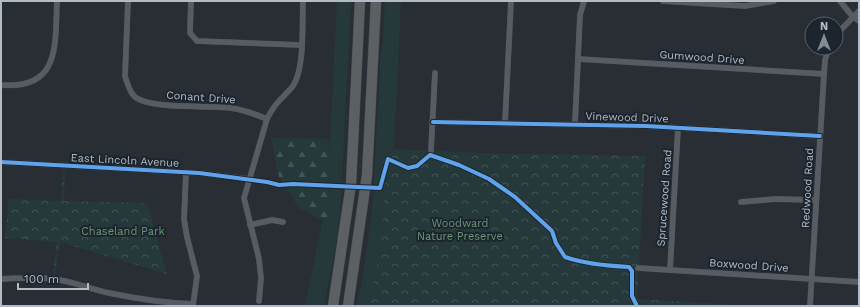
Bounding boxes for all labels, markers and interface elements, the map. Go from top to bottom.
north arrow [804,16,844,56]
text: N [820,20,828,33]
street label: Gumwood Drive [659,48,745,67]
street label: Conant Drive [166,89,236,106]
street label: Vinewood Drive [585,110,669,125]
street label: Redwood Road [799,148,816,228]
street label: Sprucewood Road [655,149,674,247]
street label: East Lincoln Avenue [70,151,180,170]
park label: Woodward Nature Preserve [417,217,503,243]
park label: Chaseland Park [81,225,165,238]
street label: Boxwood Drive [709,256,789,275]
scale bar [18,265,88,291]
text: 100 m [24,272,59,286]

